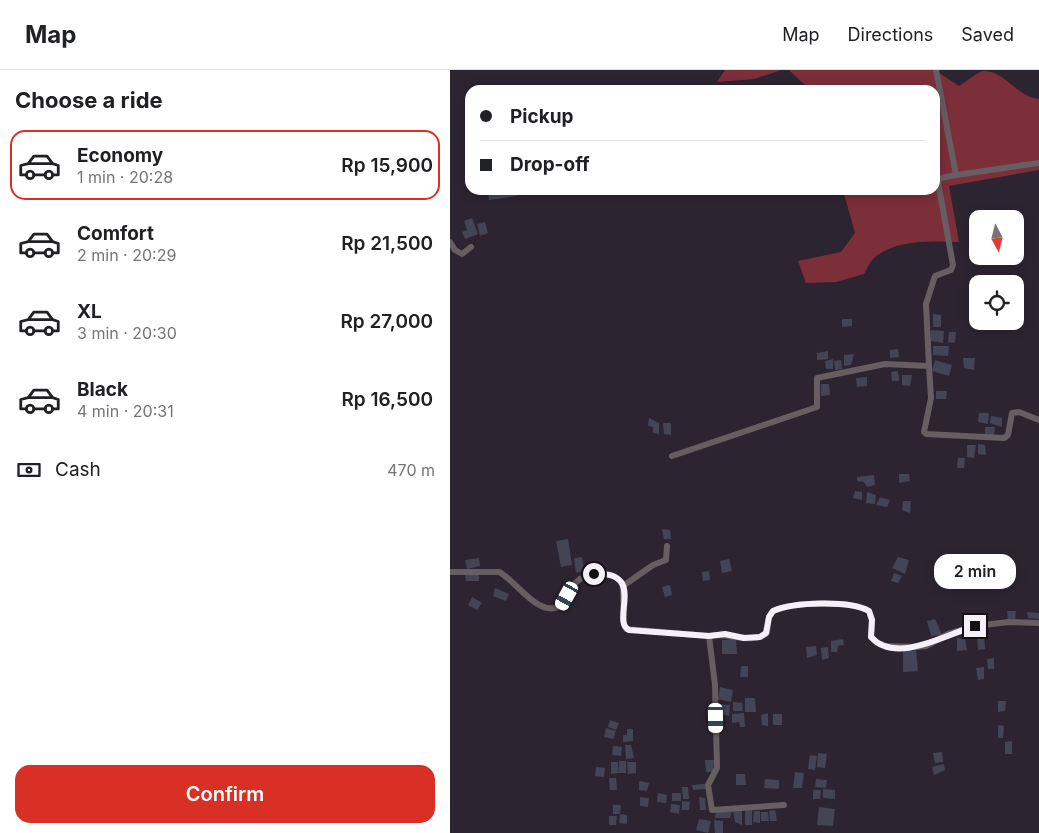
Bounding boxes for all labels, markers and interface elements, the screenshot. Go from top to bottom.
text: Map [25,20,76,49]
text: Map [782,24,820,45]
text: Directions [848,24,933,45]
text: Saved [961,24,1014,45]
text: Choose a ride [15,87,163,113]
text: Pickup [510,105,573,128]
icon: car [17,143,62,188]
text: Economy [77,144,163,167]
text: Drop-off [510,153,590,176]
text: Rp 15,900 [341,154,433,177]
text: 1 min · 20:28 [77,167,173,187]
north arrow [969,210,1024,265]
map controls [969,210,1024,330]
icon: car [17,221,62,266]
text: Comfort [77,222,154,245]
text: Rp 21,500 [341,232,433,255]
text: 2 min · 20:29 [77,245,176,265]
button: locate [969,275,1024,330]
icon: car [17,299,62,344]
text: XL [77,300,102,323]
text: Rp 27,000 [340,310,433,333]
text: 3 min · 20:30 [77,323,177,343]
icon: car [17,377,62,422]
text: Black [77,378,128,401]
text: Rp 16,500 [341,388,433,411]
text: 4 min · 20:31 [77,401,174,421]
icon: cash [15,456,43,484]
text: Cash [55,458,101,481]
text: 470 m [387,460,435,480]
callout: 2 min [934,554,1016,588]
text: 2 min [954,561,996,581]
route start [583,563,605,585]
car [553,579,580,613]
route end [964,615,986,637]
car [708,703,723,733]
button: Confirm [15,765,435,823]

